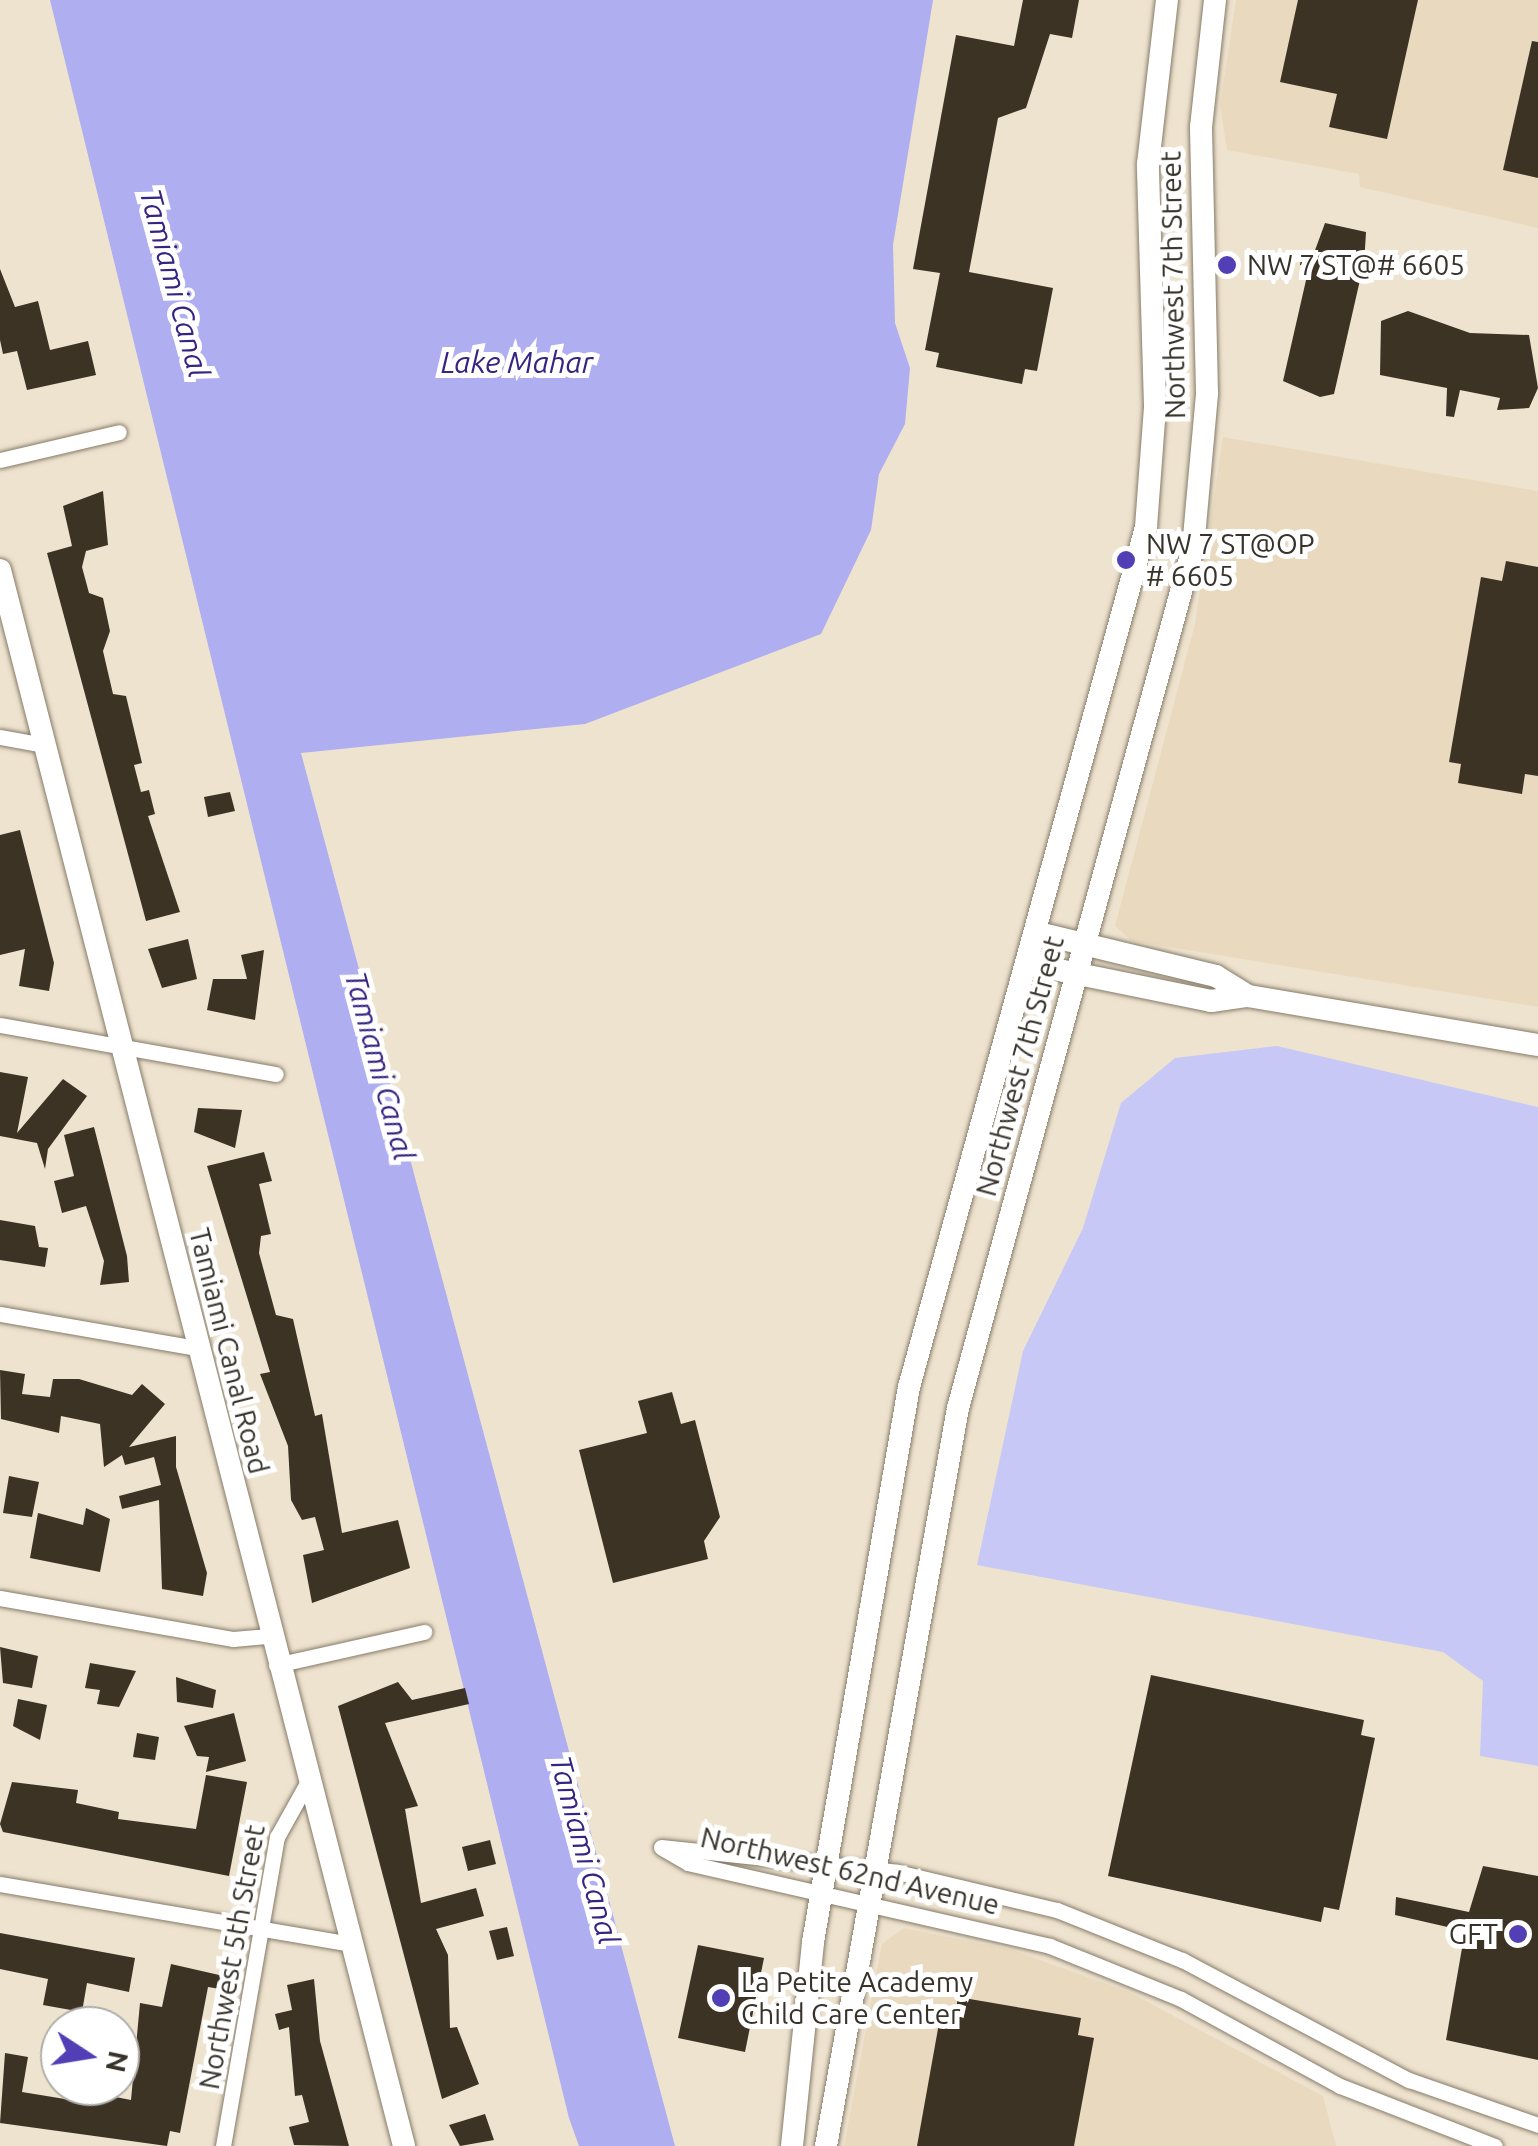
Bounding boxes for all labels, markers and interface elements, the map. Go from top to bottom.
street label: Northwest 7th Street [1154,151,1192,419]
water label: Tamiami Canal [132,185,218,381]
place label: NW 7 ST@# 6605 [1247,248,1465,282]
marker: NW 7 ST@# 6605 [1216,254,1238,276]
water label: Lake Mahar [441,344,593,380]
place label: NW 7 ST@OP # 6605 [1146,527,1314,593]
marker: NW 7 ST@OP # 6605 [1115,549,1137,571]
street label: Northwest 7th Street [969,932,1071,1200]
water label: Tamiami Canal [337,968,423,1164]
street label: Tamiami Canal Road [182,1225,276,1477]
water label: Tamiami Canal [542,1752,628,1948]
street label: Northwest 62nd Avenue [697,1820,1003,1922]
street label: Northwest 5th Street [192,1822,272,2092]
place label: GFT [1449,1917,1498,1951]
marker: GFT [1507,1923,1529,1945]
place label: La Petite Academy Child Care Center [741,1965,973,2031]
marker: La Petite Academy Child Care Center [710,1987,732,2009]
north arrow [40,2006,140,2106]
text: N [101,2048,135,2075]

